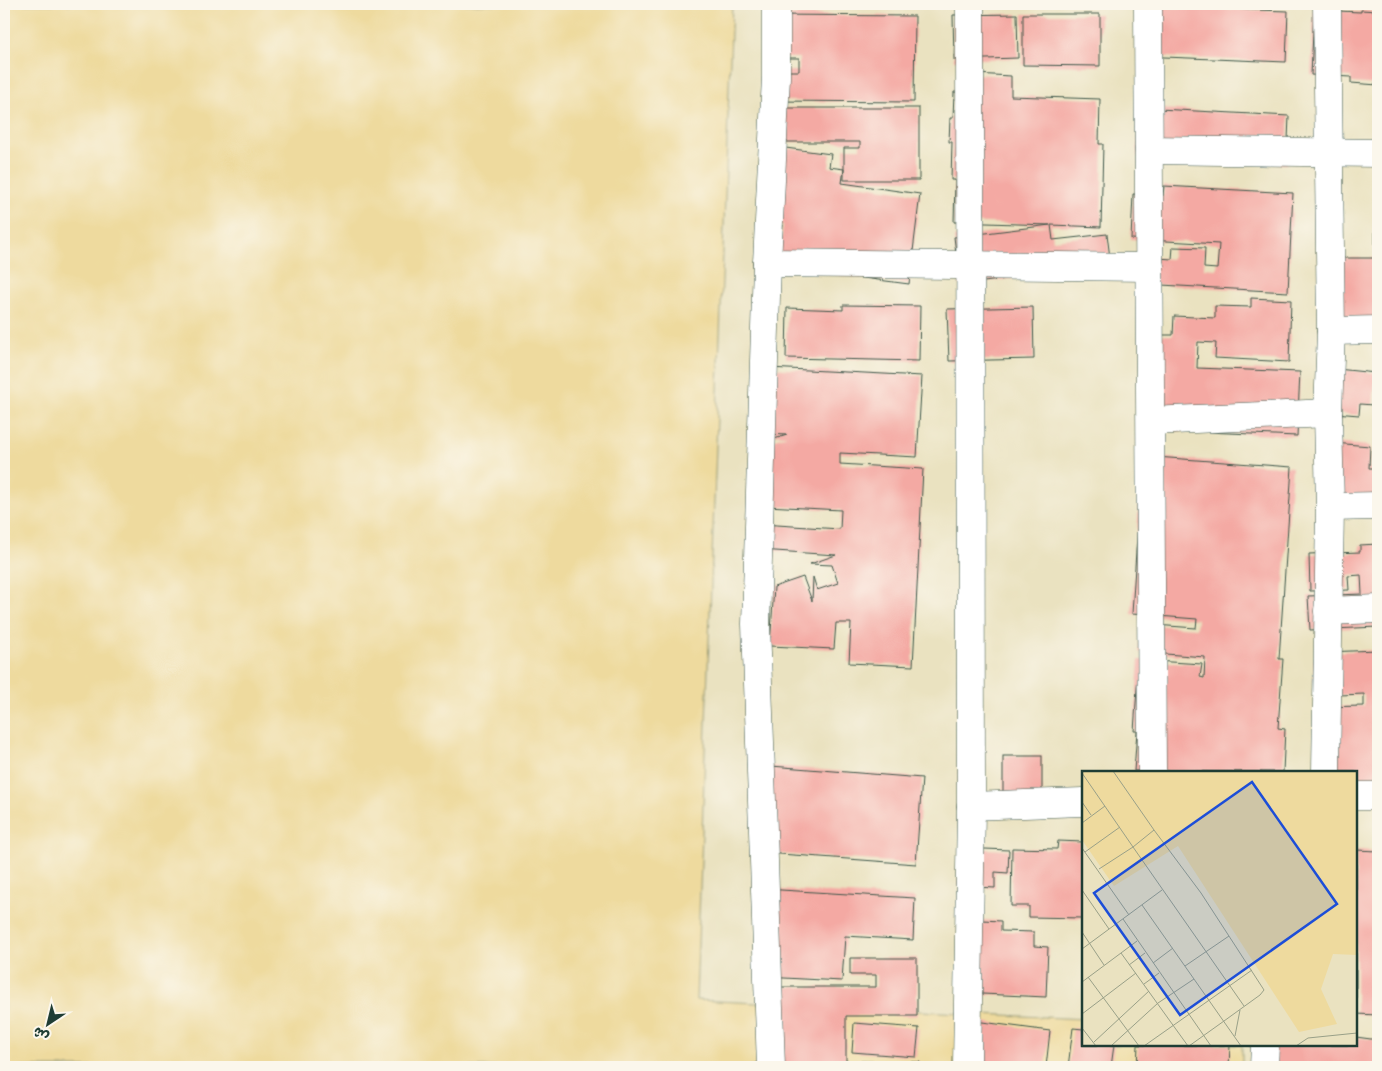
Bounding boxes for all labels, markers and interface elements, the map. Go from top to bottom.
inset map [1082,771,1357,1046]
north arrow [22,998,72,1048]
text: ش [29,1021,53,1046]

